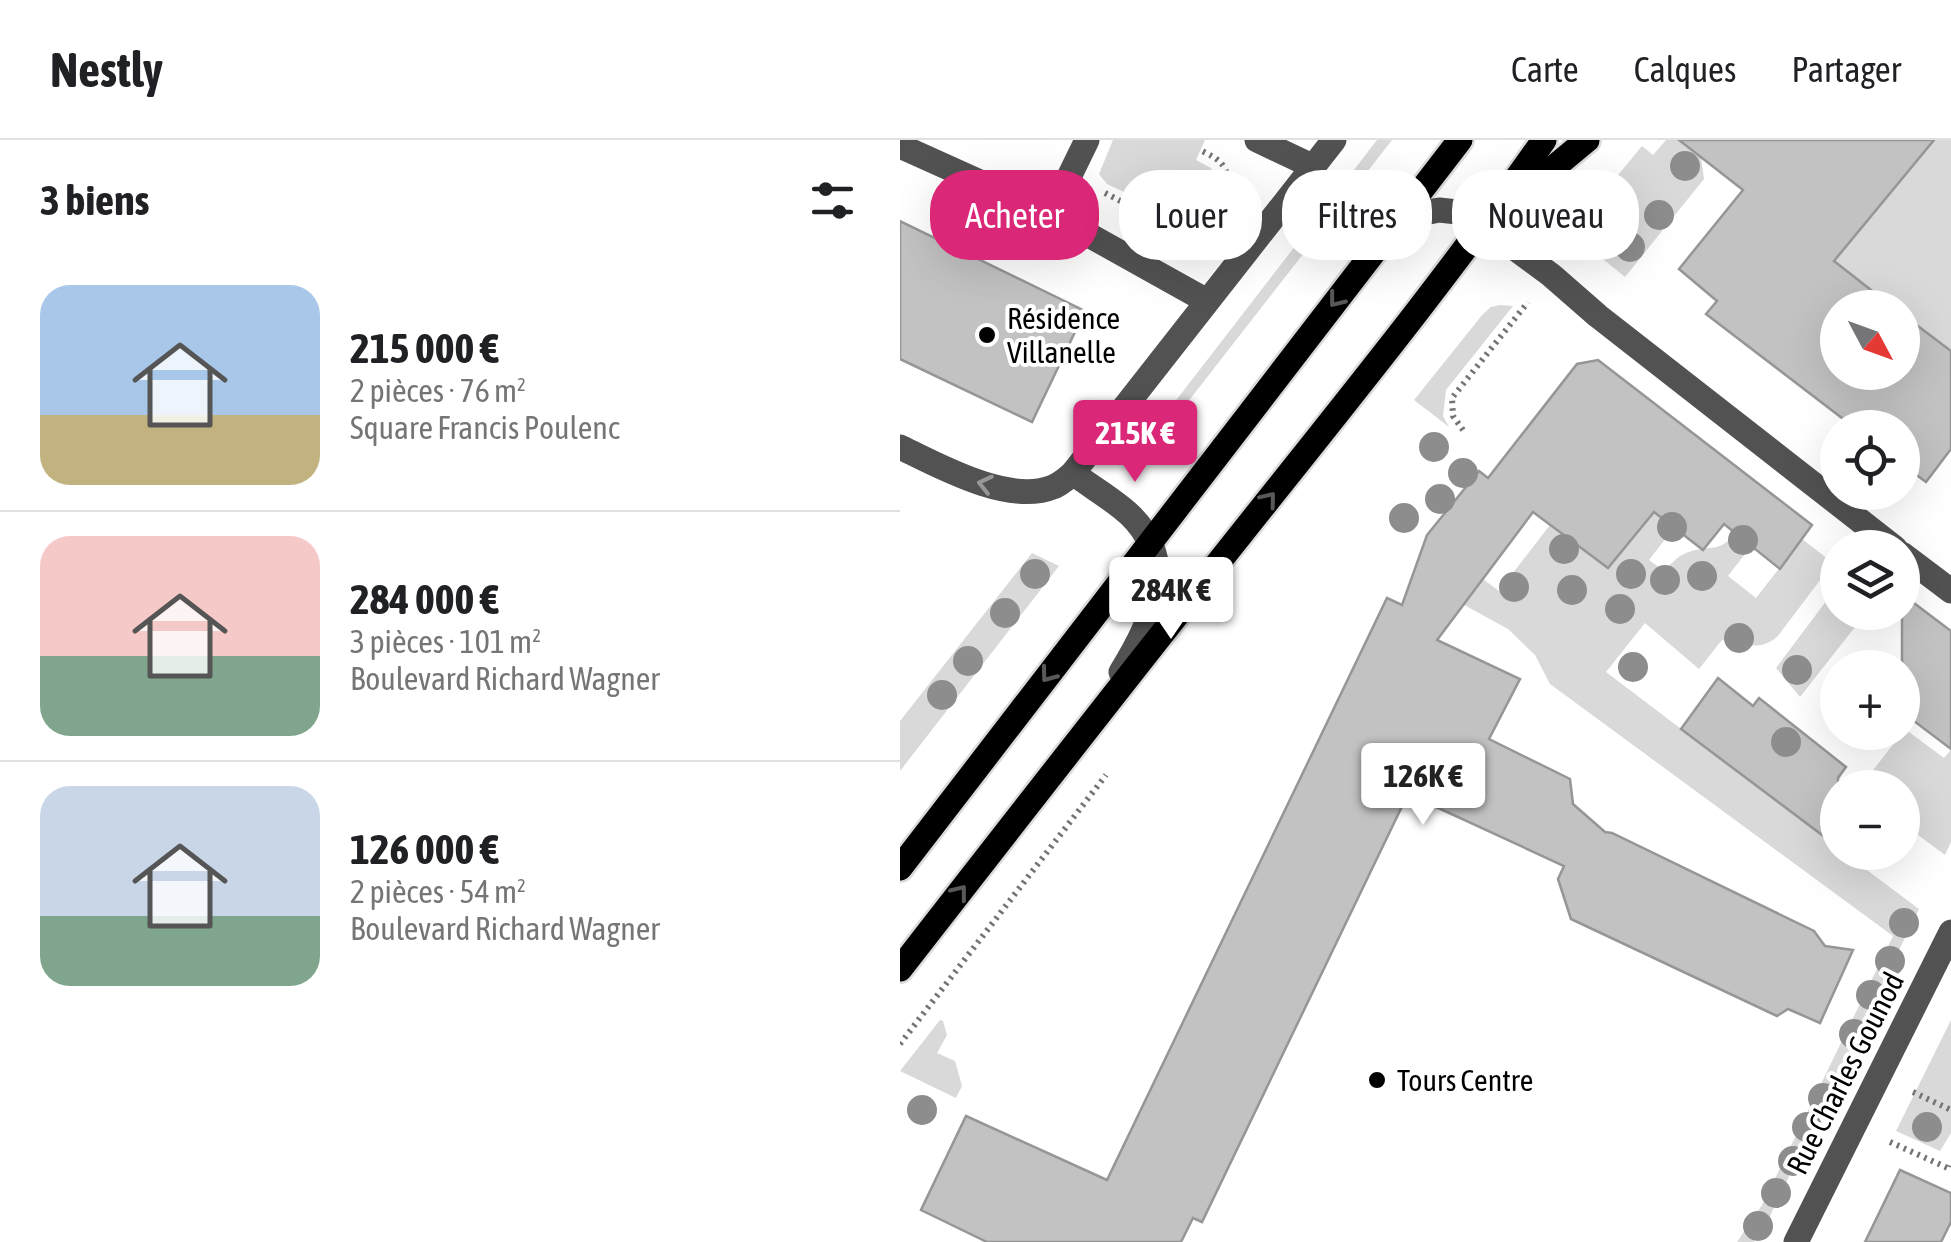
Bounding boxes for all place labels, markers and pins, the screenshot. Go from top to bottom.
place label: Résidence Villanelle [1007,301,1120,369]
marker: Résidence Villanelle [976,324,998,346]
pin: 215K € [1054,400,1216,485]
pin: 284K € [1090,557,1252,642]
pin: 126K € [1342,743,1504,828]
place label: Tours Centre [1397,1063,1533,1097]
marker: Tours Centre [1366,1069,1388,1091]

